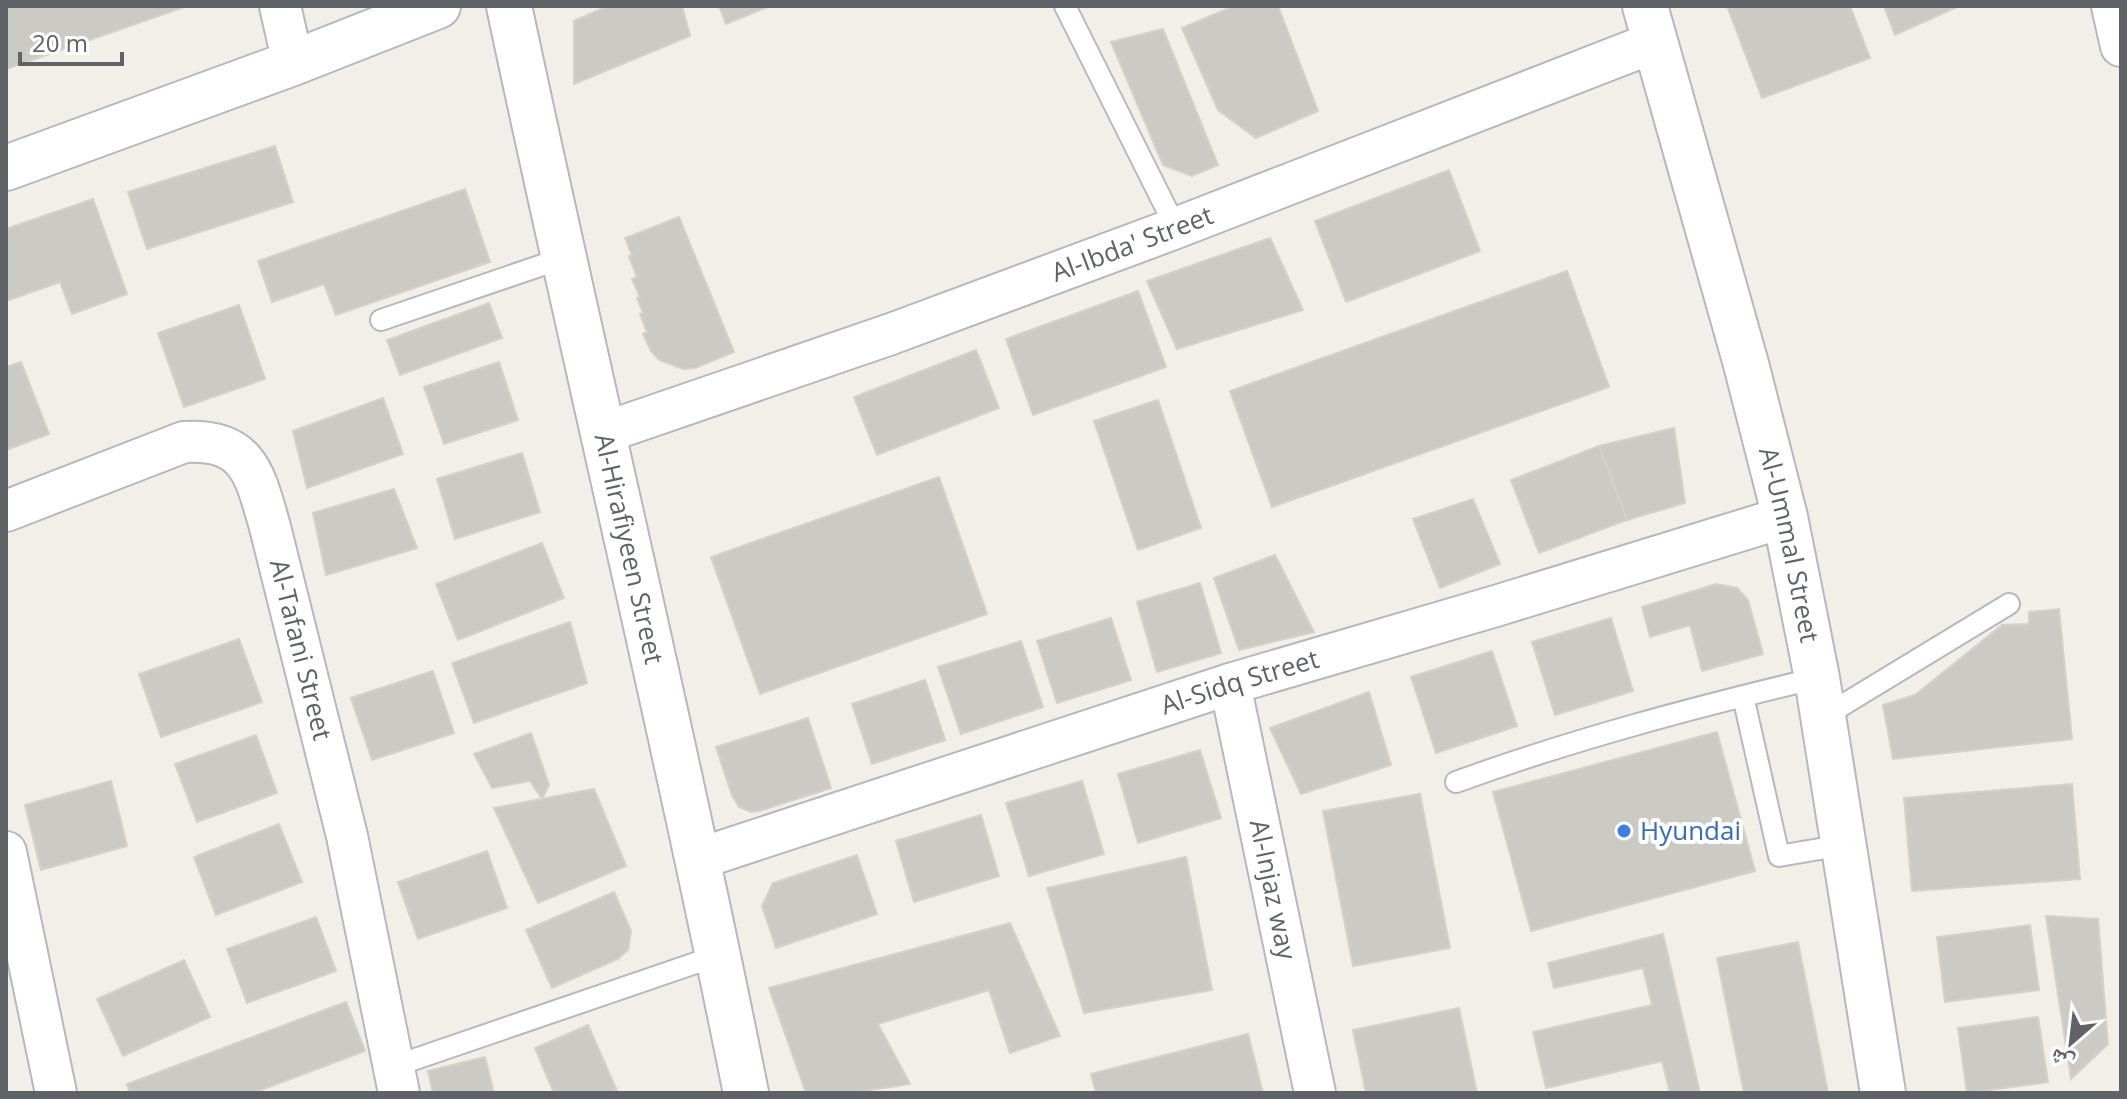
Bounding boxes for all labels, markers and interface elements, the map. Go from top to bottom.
scale bar [20,16,122,66]
text: 20 m [32,26,88,59]
street label: Al-Ibda' Street [1046,196,1218,290]
street label: Al-Hirafiyeen Street [587,430,673,667]
street label: Al-Ummal Street [1751,443,1829,646]
street label: Al-Tafani Street [262,555,341,744]
street label: Al-Sidq Street [1156,640,1323,723]
place label: Hyundai [1640,812,1741,848]
street label: Al-Injaz way [1242,816,1306,964]
marker: Hyundai [1615,822,1633,840]
north arrow [2031,1003,2111,1083]
text: ش [2044,1043,2078,1080]

